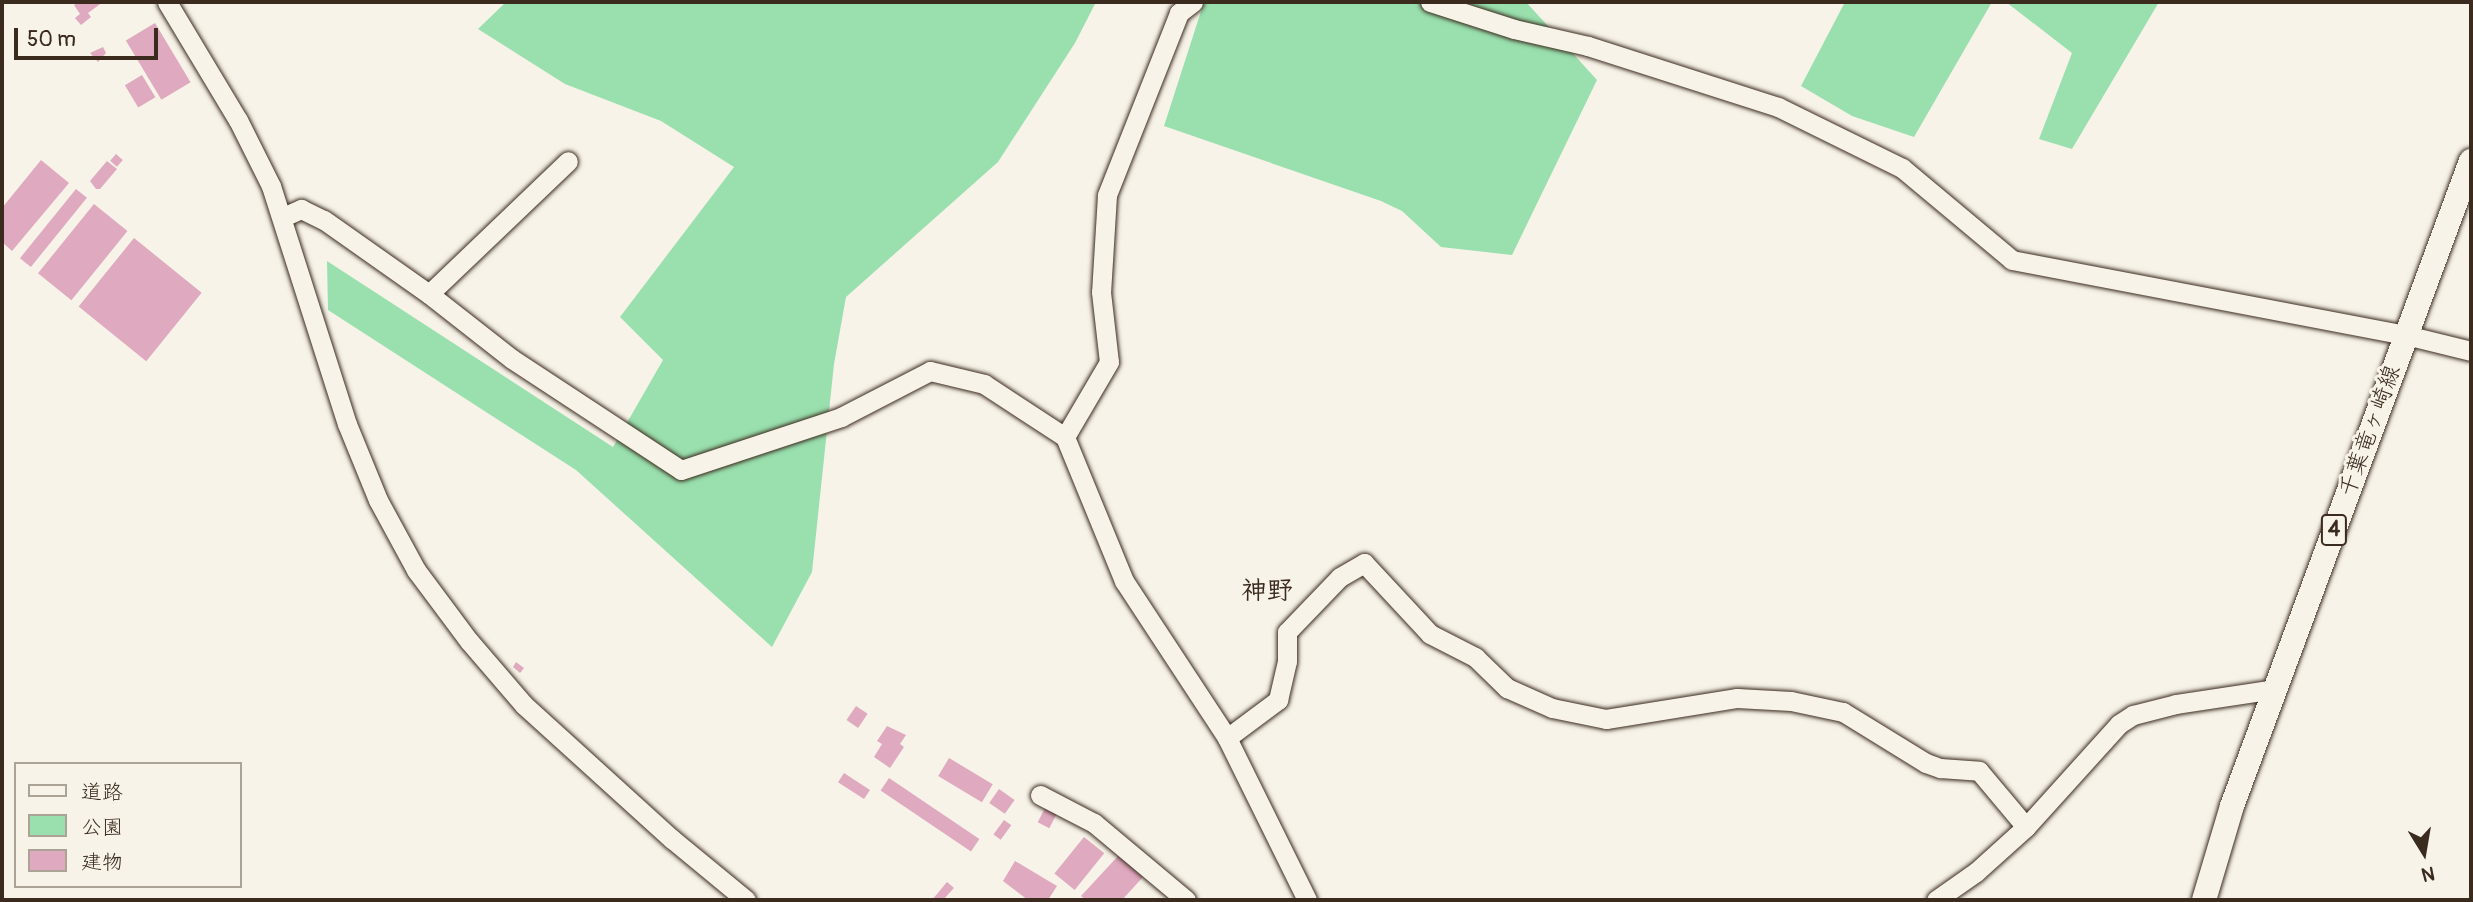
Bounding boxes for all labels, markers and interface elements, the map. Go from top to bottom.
scale bar [18,14,161,58]
text: 50 m [27,26,76,53]
street label: 千葉竜ヶ崎線 [2333,361,2407,501]
road number: 4 [2320,512,2348,548]
district label: 神野 [1241,576,1293,608]
legend [14,762,242,888]
text: 道路 [81,779,123,806]
text: 公園 [81,814,123,841]
north arrow [2389,818,2459,888]
text: 建物 [81,849,123,876]
text: N [2419,861,2437,887]

